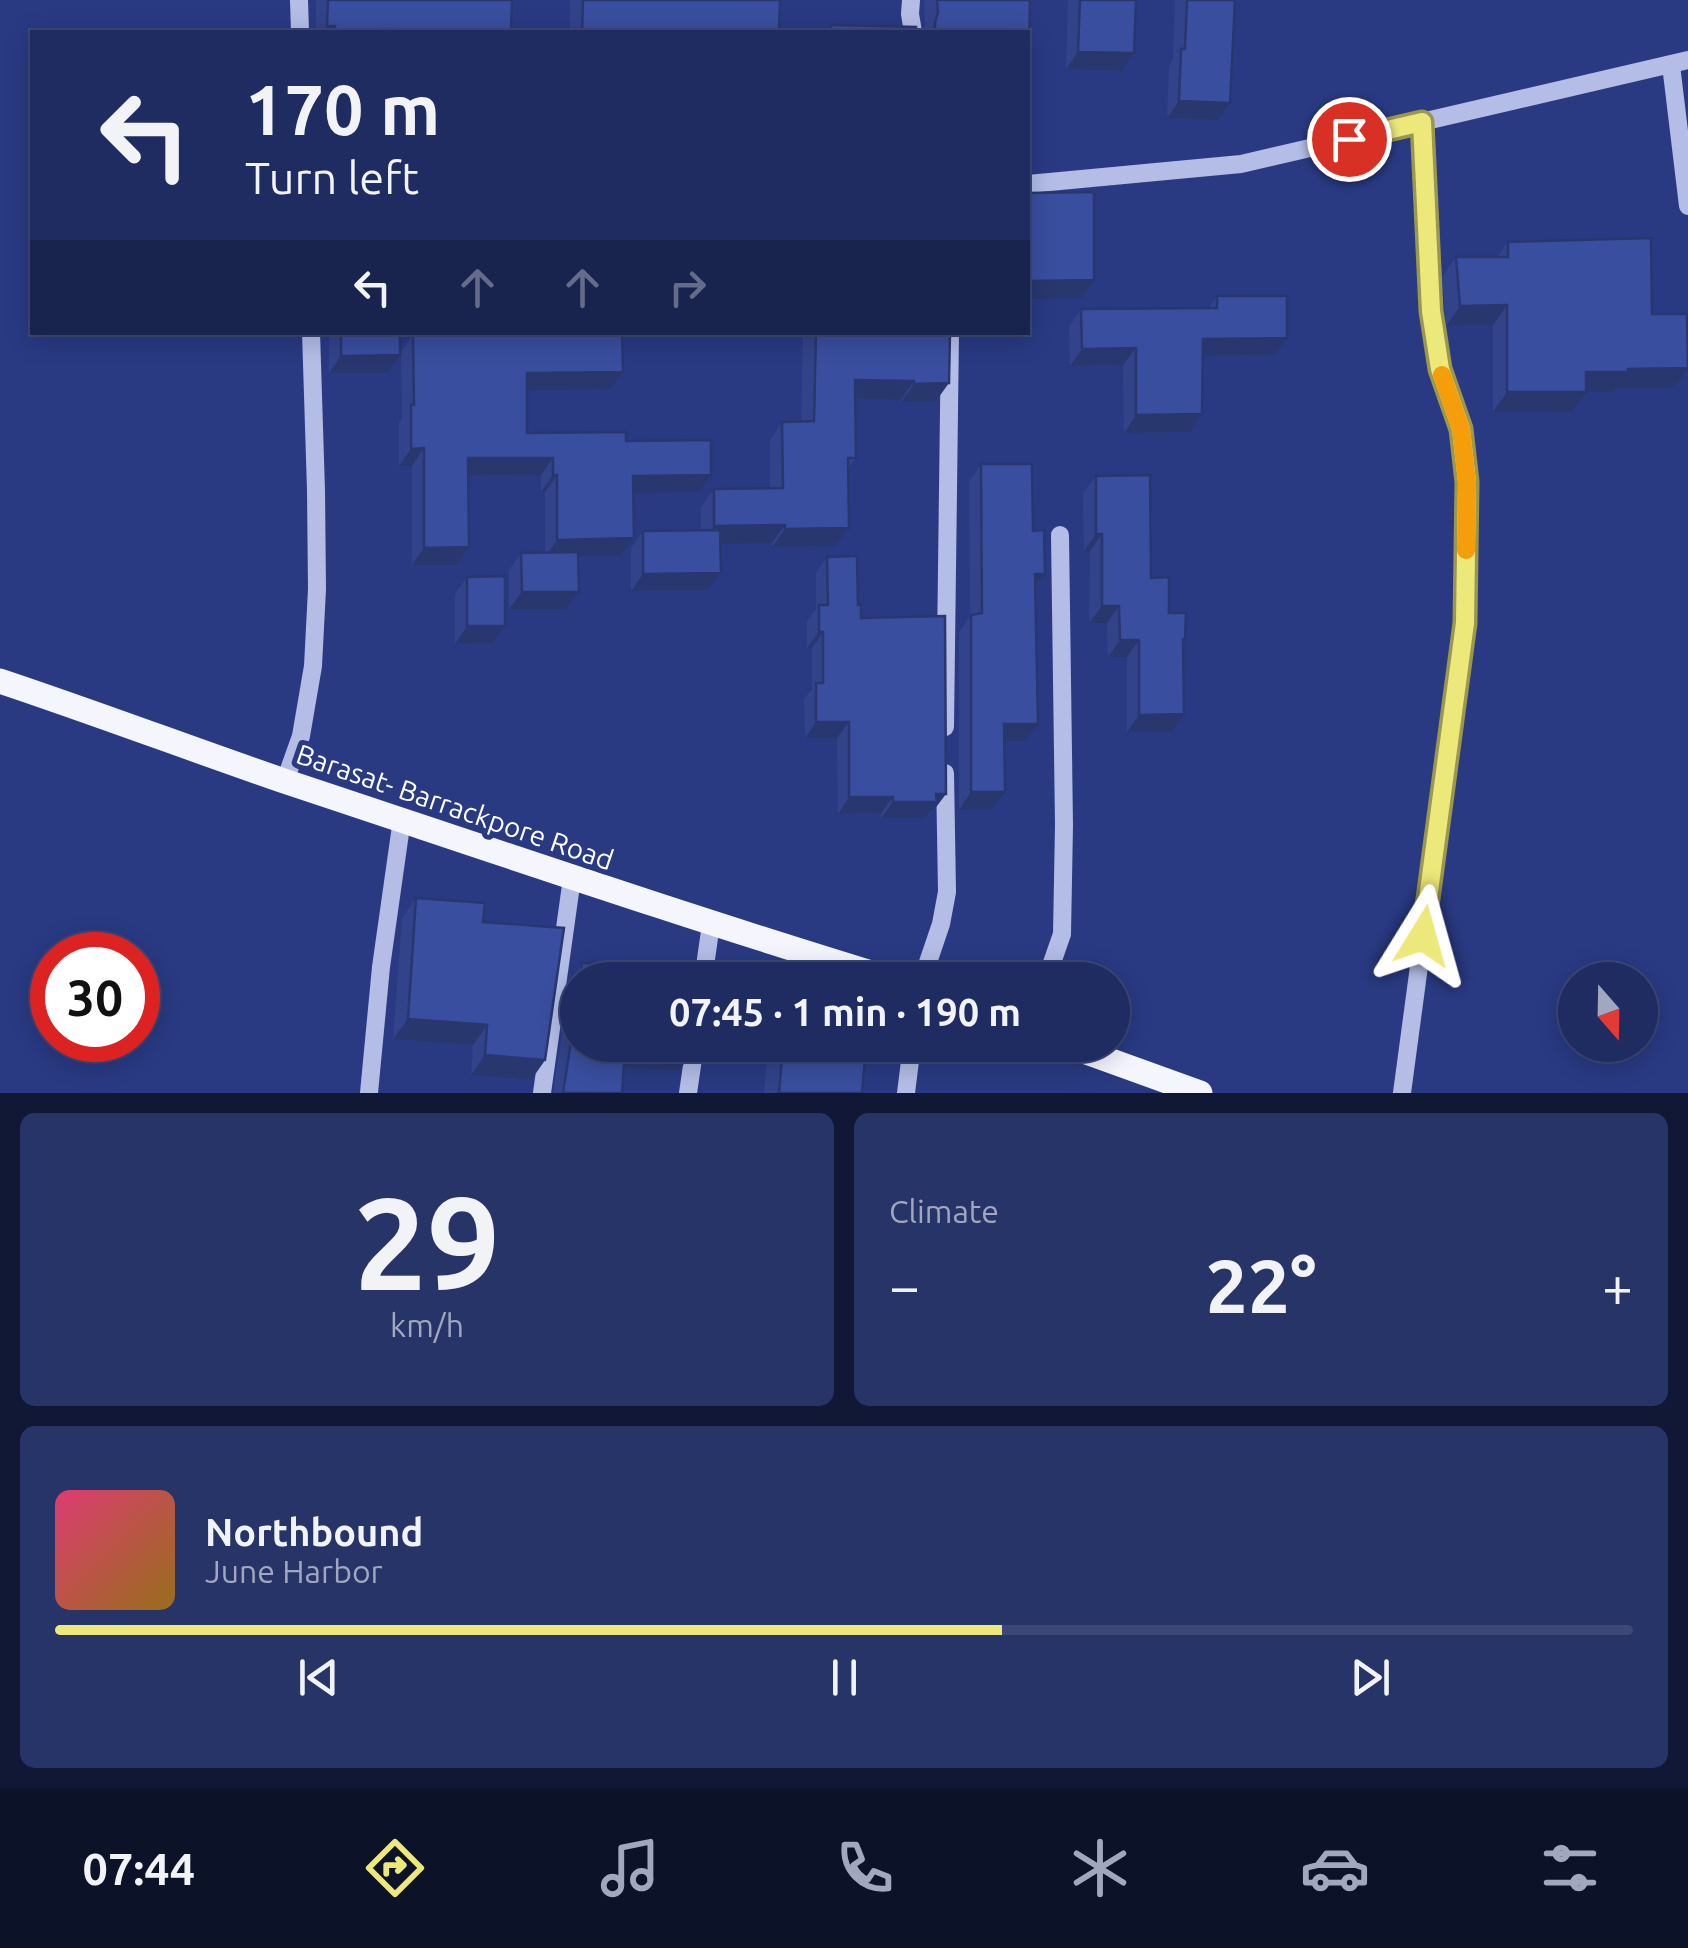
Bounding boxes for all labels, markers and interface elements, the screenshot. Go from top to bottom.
icon: left [80,70,210,200]
text: 170 m [245,70,440,148]
pin [1307,97,1392,182]
icon: arrive [1322,112,1377,167]
text: Turn left [245,152,419,203]
icon: left [345,260,400,315]
icon: ahead [450,260,505,315]
icon: ahead [555,260,610,315]
icon: right [660,260,715,315]
street label: Barasat- Barrackpore Road [293,738,618,875]
position arrow [1371,884,1475,988]
speed limit sign: 30 [30,932,160,1062]
north arrow [1558,962,1658,1062]
map controls [1558,962,1658,1062]
text: 07:45 · 1 min · 190 m [669,991,1021,1033]
text: 29 [354,1169,500,1315]
text: Climate [889,1193,999,1229]
text: 22° [1205,1243,1317,1327]
text: − [889,1255,920,1316]
text: + [1602,1255,1633,1316]
text: km/h [390,1307,464,1343]
text: Northbound [205,1511,423,1553]
text: June Harbor [205,1553,383,1589]
icon: previous [291,1650,346,1705]
icon: pause [817,1650,872,1705]
icon: next [1343,1650,1398,1705]
icon: directions [360,1833,430,1903]
icon: music [595,1833,665,1903]
icon: phone [830,1833,900,1903]
icon: climate [1065,1833,1135,1903]
icon: car [1300,1833,1370,1903]
icon: filters [1535,1833,1605,1903]
text: 07:44 [83,1843,195,1894]

